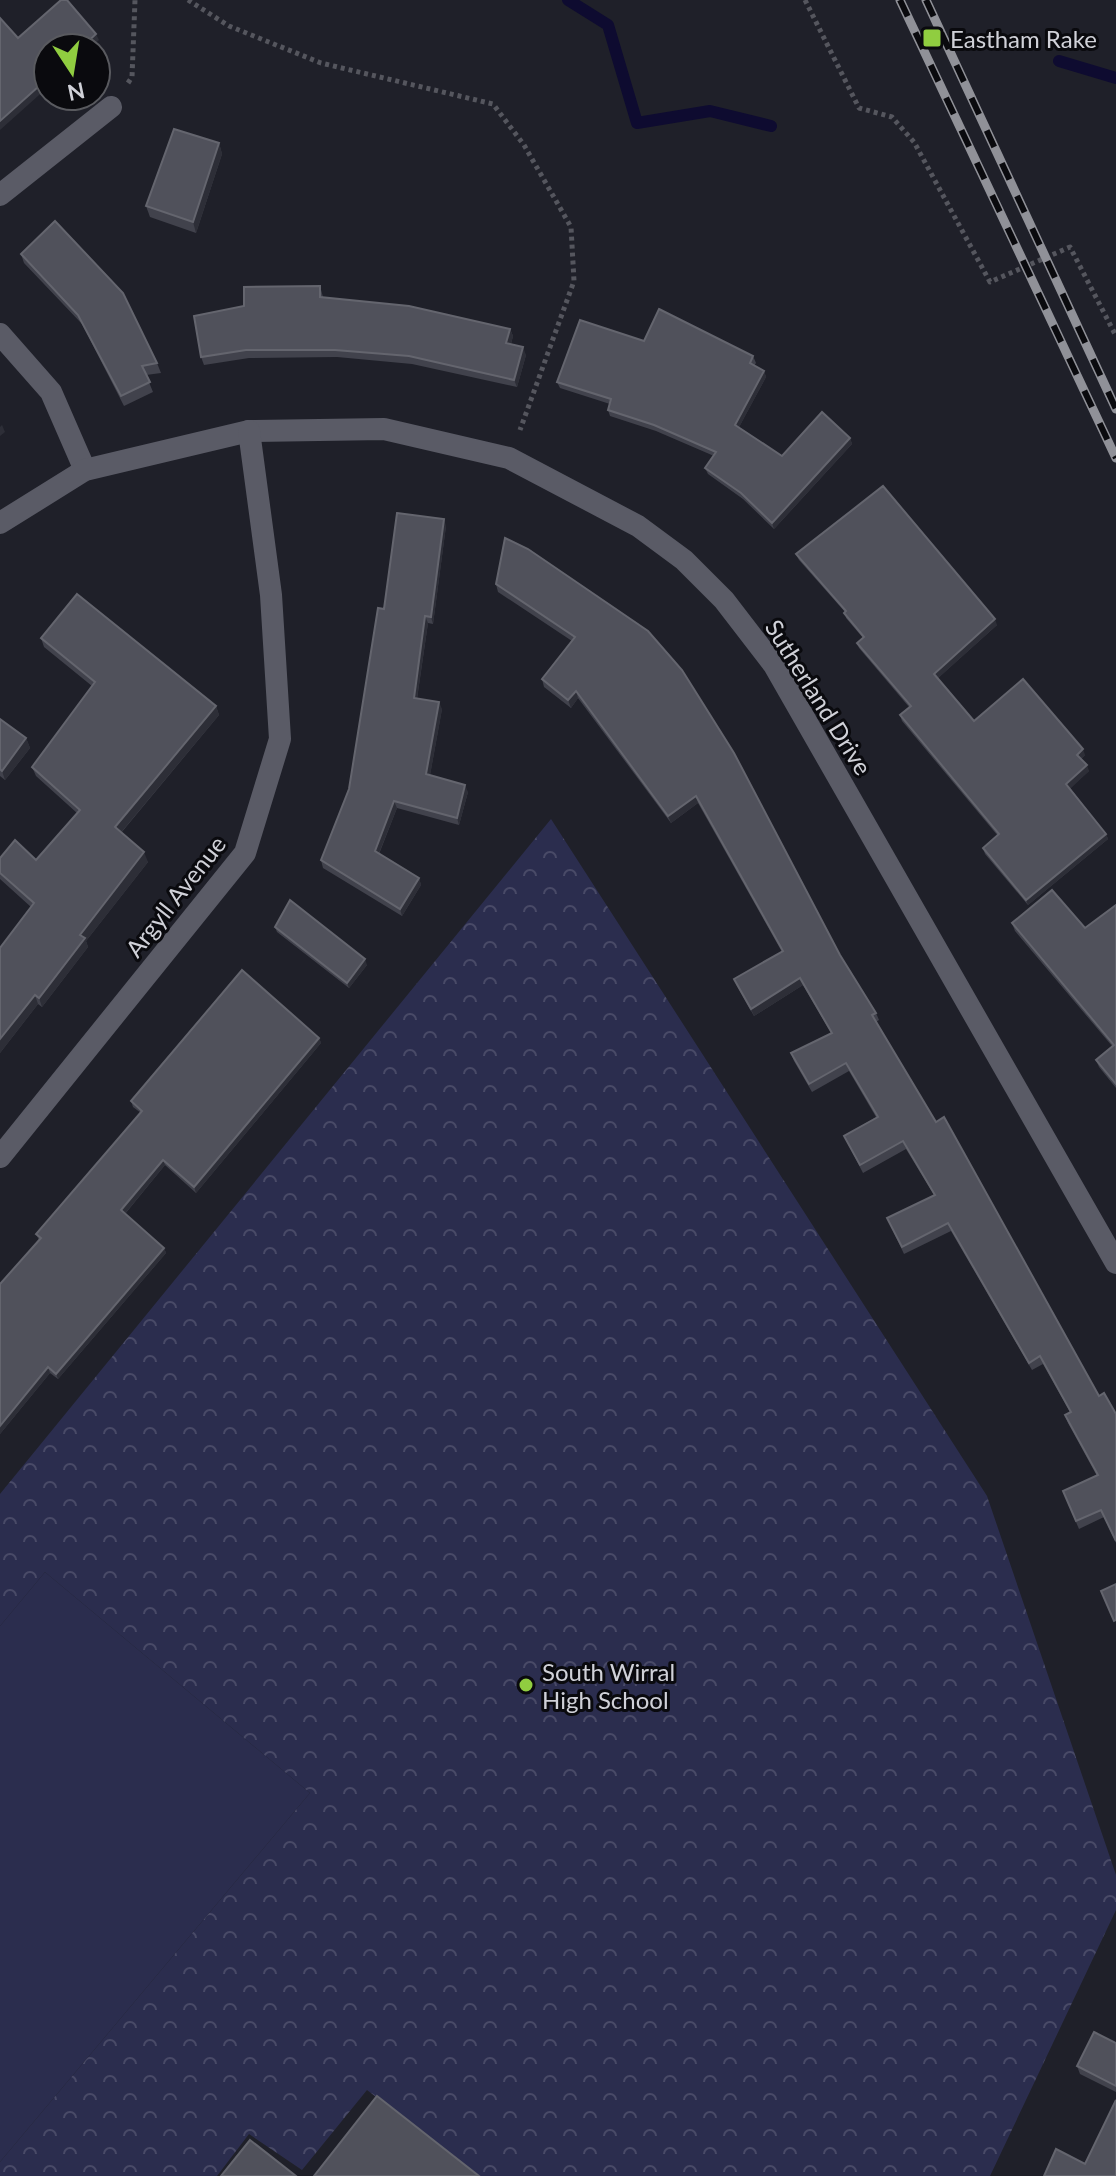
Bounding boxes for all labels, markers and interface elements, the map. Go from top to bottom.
place label: Eastham Rake [950,24,1097,53]
marker: Eastham Rake [921,27,943,49]
north arrow [32,32,112,112]
text: N [65,77,87,107]
street label: Sutherland Drive [760,614,878,780]
street label: Argyll Avenue [119,830,231,962]
place label: South Wirral High School [542,1657,675,1714]
marker: South Wirral High School [517,1676,535,1694]

